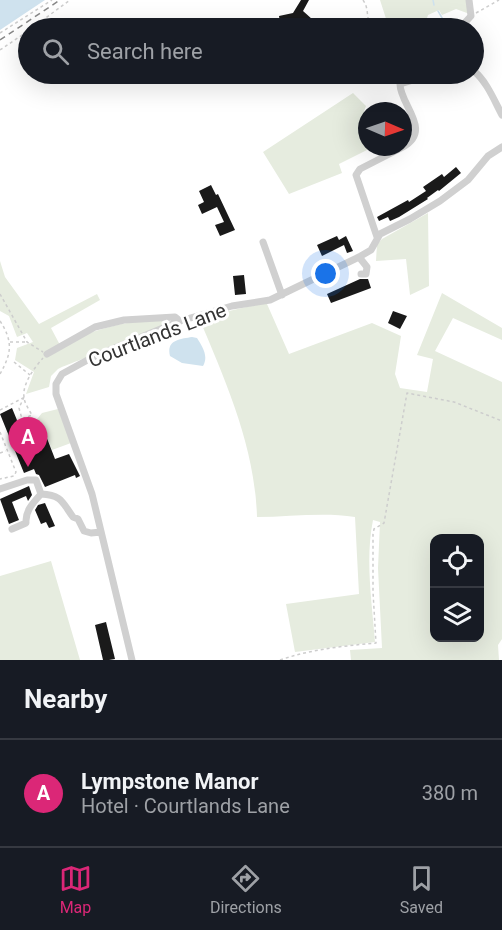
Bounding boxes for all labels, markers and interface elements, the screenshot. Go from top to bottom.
search box [18,18,484,84]
icon: search [39,35,72,68]
text: Search here [87,39,203,64]
north arrow [358,102,412,156]
your location [311,259,340,288]
street label: Courtlands Lane [85,298,229,372]
pin: A [9,418,48,467]
map controls [430,534,484,642]
button: locate [430,534,484,588]
button: layers [430,588,484,642]
text: Nearby [24,684,107,714]
text: Lympstone Manor [81,769,258,794]
text: A [37,781,50,805]
text: 380 m [422,781,478,805]
text: Hotel · Courtlands Lane [81,794,290,818]
tab: Map [59,862,92,917]
tab: Directions [210,862,282,917]
tab: Saved [400,862,443,917]

